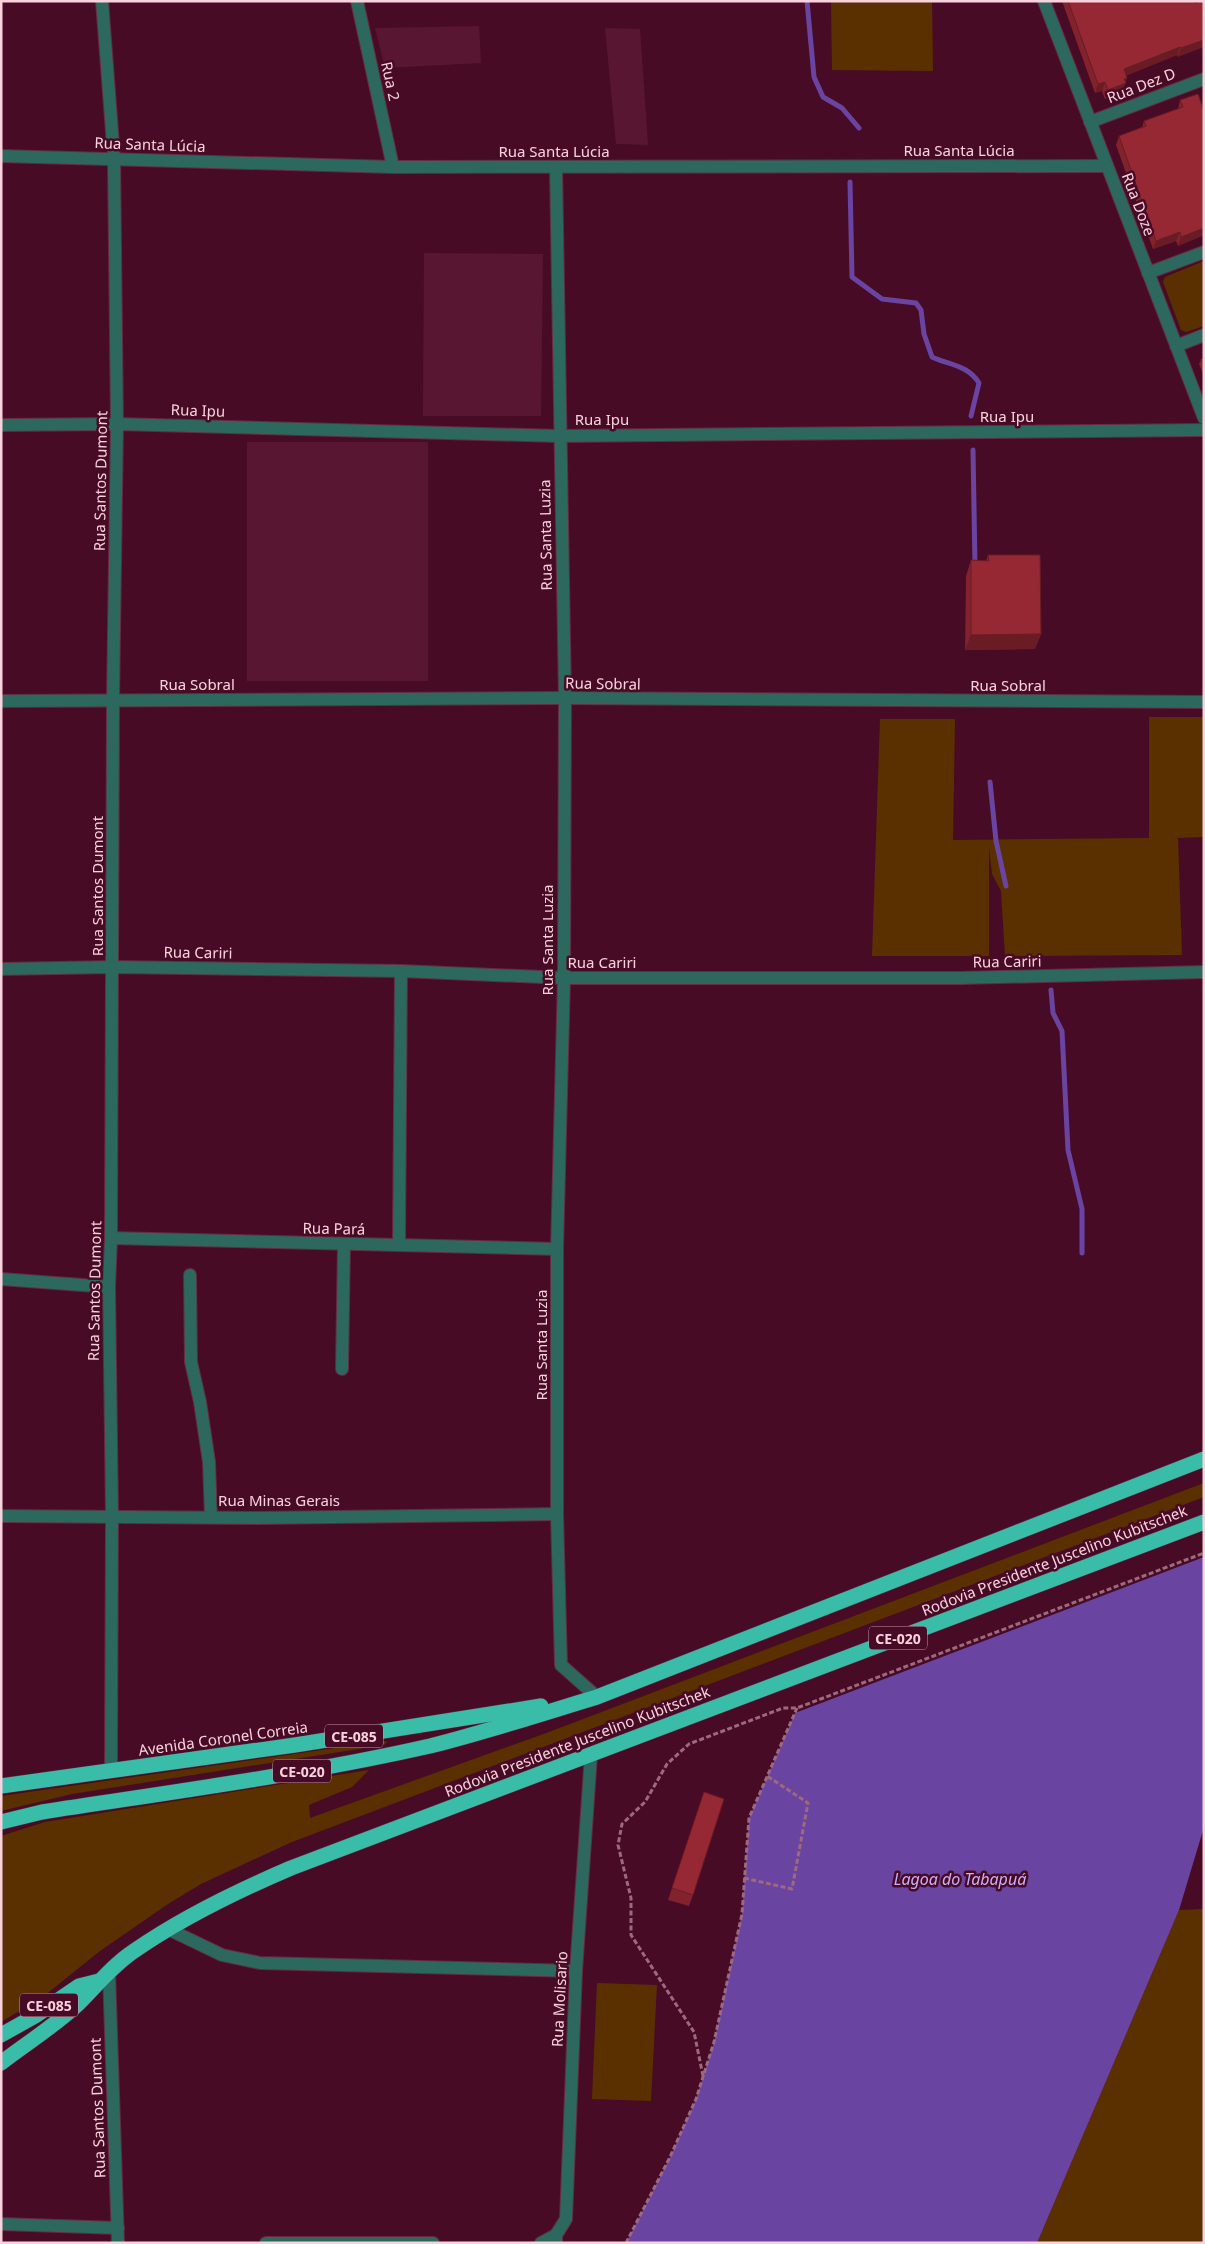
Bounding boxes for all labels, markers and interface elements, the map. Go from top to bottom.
street label: Rua 2 [377,60,405,102]
street label: Rua Dez D [1104,63,1178,107]
street label: Rua Santa Lúcia [94,132,206,156]
street label: Rua Santa Lúcia [903,140,1015,160]
street label: Rua Santa Lúcia [498,141,610,161]
street label: Rua Doze [1118,169,1160,239]
street label: Rua Ipu [170,399,226,421]
street label: Rua Ipu [980,406,1034,426]
street label: Rua Ipu [575,409,629,429]
street label: Rua Santos Dumont [89,410,111,551]
street label: Rua Santa Luzia [534,479,556,591]
street label: Rua Sobral [565,672,641,694]
street label: Rua Sobral [159,674,235,694]
street label: Rua Sobral [970,675,1046,695]
street label: Rua Santos Dumont [87,815,107,956]
street label: Rua Santa Luzia [537,884,557,996]
street label: Rua Cariri [163,941,233,963]
street label: Rua Cariri [972,950,1042,972]
street label: Rua Cariri [568,952,636,972]
street label: Rua Pará [302,1217,366,1239]
street label: Rua Santos Dumont [83,1220,105,1361]
street label: Rua Santa Luzia [531,1289,551,1401]
street label: Rua Minas Gerais [218,1490,340,1510]
street label: Rodovia Presidente Juscelino Kubitschek [918,1500,1190,1620]
road number: CE-020 [869,1626,927,1650]
street label: Rodovia Presidente Juscelino Kubitschek [441,1681,713,1801]
street label: Avenida Coronel Correia [137,1716,309,1760]
road number: CE-085 [325,1724,383,1748]
road number: CE-020 [273,1760,331,1782]
water label: Lagoa do Tabapuá [894,1868,1026,1890]
street label: Rua Molisario [546,1951,572,2047]
road number: CE-085 [20,1994,78,2016]
street label: Rua Santos Dumont [85,2037,109,2179]

